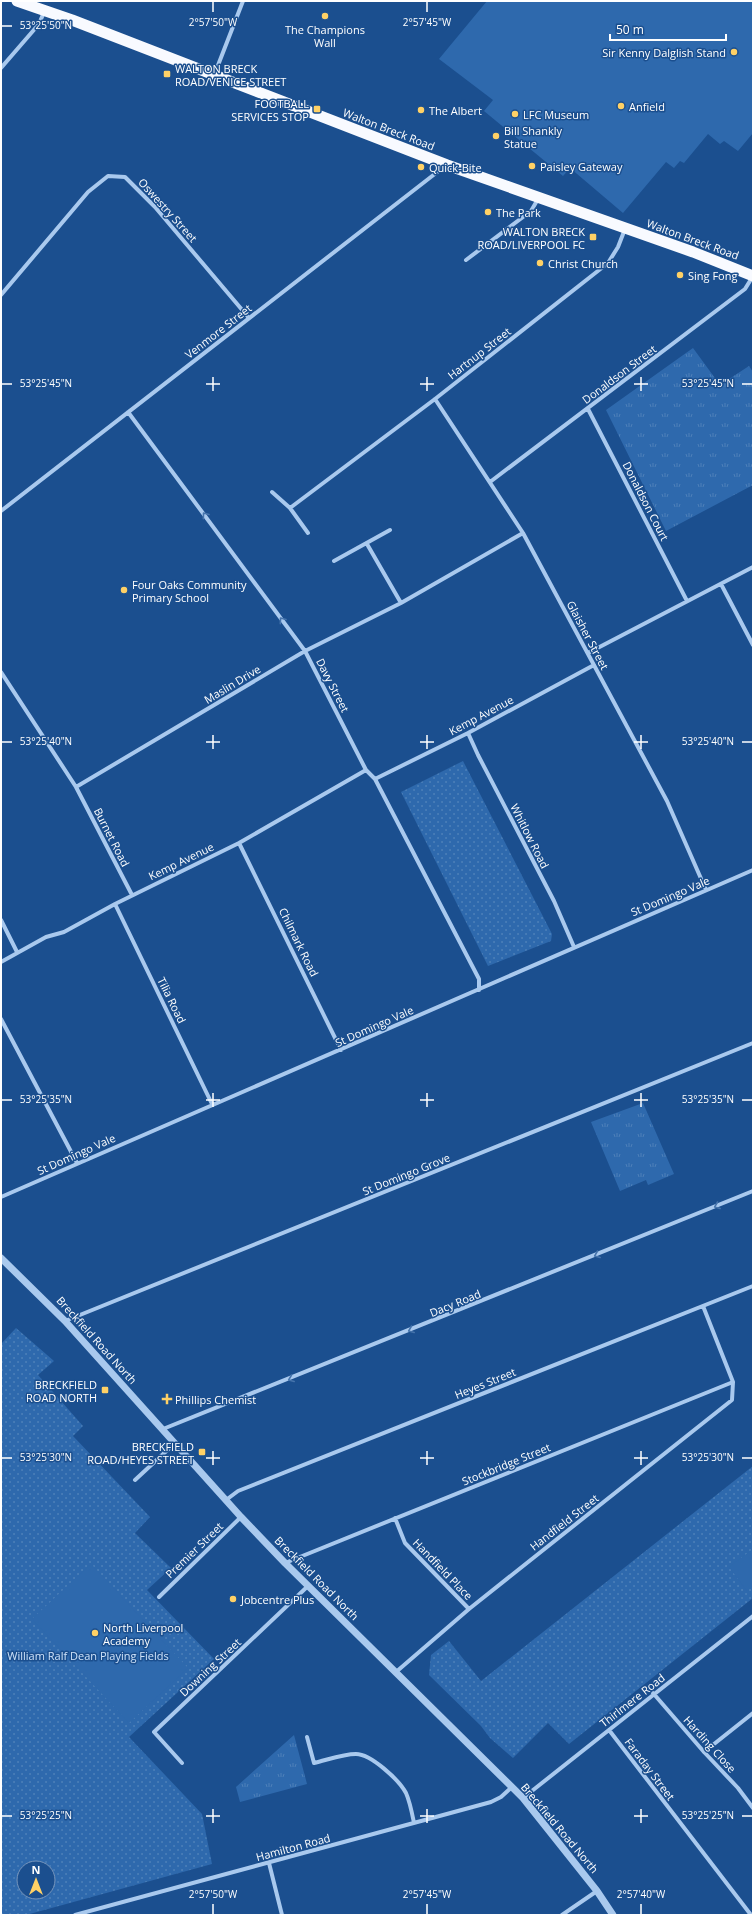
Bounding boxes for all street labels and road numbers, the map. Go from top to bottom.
street label: Walton Breck Road [341,105,437,153]
street label: Oswestry Street [135,175,201,245]
street label: Walton Breck Road [645,215,741,263]
street label: Venmore Street [182,300,254,362]
street label: Hartnup Street [444,324,514,382]
street label: Donaldson Street [579,341,659,407]
street label: Donaldson Court [620,459,672,543]
street label: Glaisher Street [564,598,612,672]
street label: Davy Street [313,655,353,715]
street label: Maslin Drive [201,661,263,707]
street label: Kemp Avenue [446,692,516,738]
street label: Whitlow Road [507,801,553,871]
street label: Burnet Road [91,805,133,869]
street label: Kemp Avenue [146,839,216,883]
street label: St Domingo Vale [628,873,712,919]
street label: Chilmark Road [276,905,322,979]
street label: Tilia Road [154,974,190,1026]
street label: St Domingo Vale [332,1002,416,1050]
street label: St Domingo Vale [34,1130,118,1178]
street label: St Domingo Grove [360,1150,452,1198]
street label: Dacy Road [427,1286,483,1320]
street label: Breckfield Road North [54,1293,140,1387]
street label: Heyes Street [452,1364,518,1402]
street label: Stockbridge Street [460,1439,552,1489]
street label: Handfield Street [527,1490,602,1554]
street label: Premier Street [162,1519,226,1581]
street label: Breckfield Road North [272,1533,362,1623]
street label: Handfield Place [410,1535,476,1603]
street label: Downing Street [176,1635,244,1699]
street label: Thirlmere Road [596,1670,668,1730]
street label: Harding Close [680,1712,740,1776]
street label: Faraday Street [622,1735,678,1803]
street label: Breckfield Road North [518,1780,602,1876]
street label: Hamilton Road [254,1830,332,1864]

